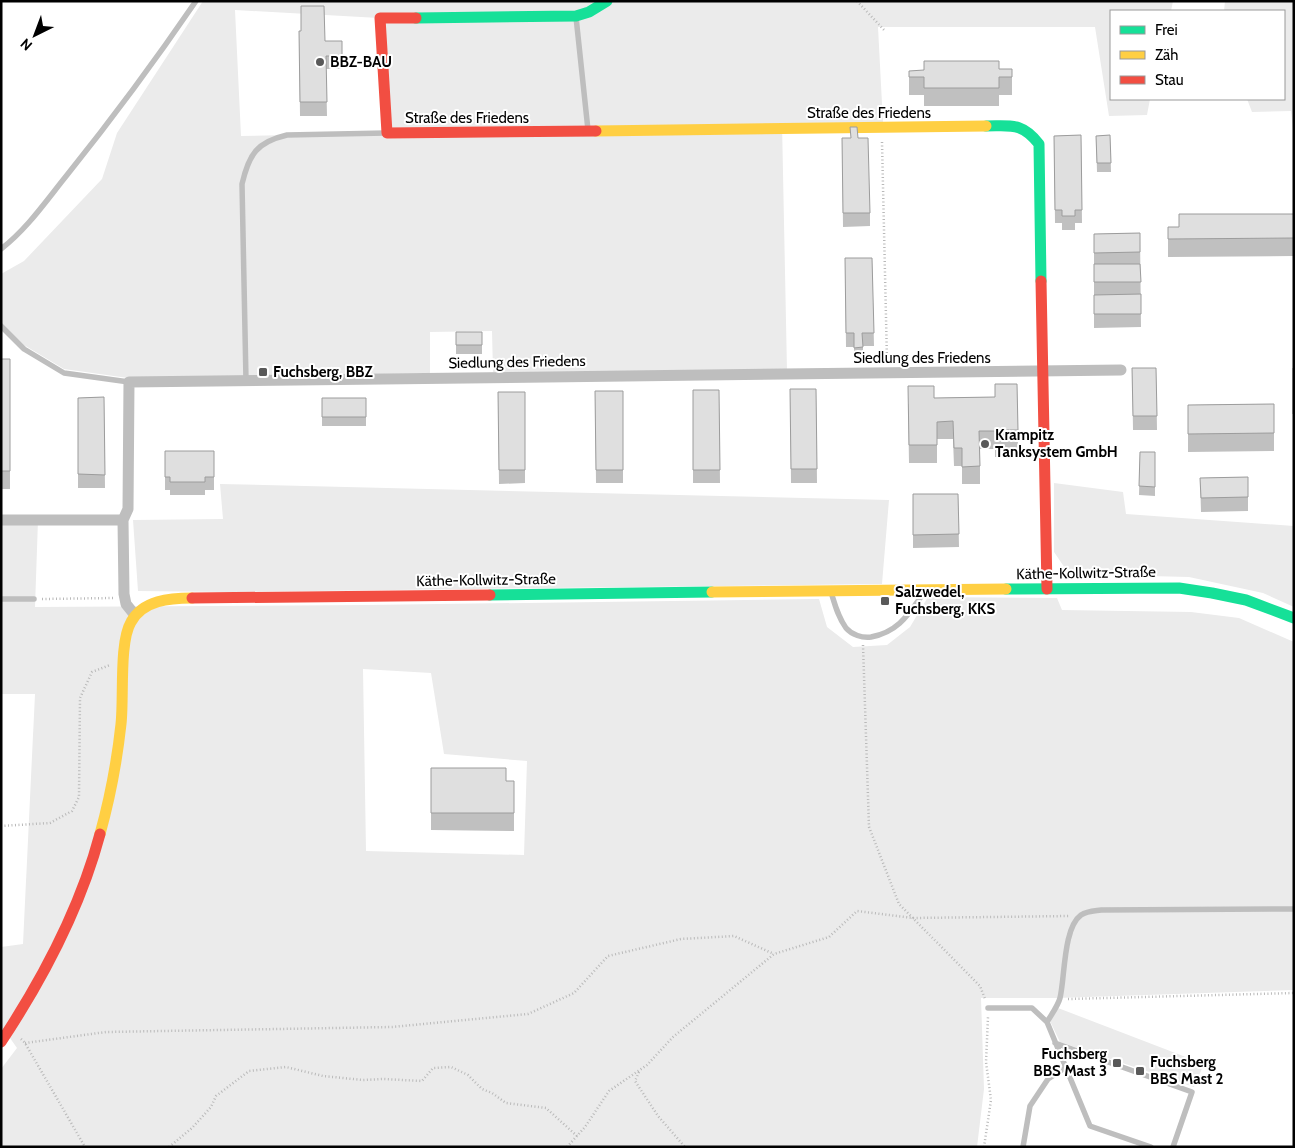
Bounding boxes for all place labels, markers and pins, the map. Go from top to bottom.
place label: BBZ-BAU [330,53,392,71]
marker: BBZ-BAU [314,56,326,68]
place label: Fuchsberg, BBZ [273,363,373,381]
marker: Fuchsberg, BBZ [257,366,269,378]
place label: Krampitz Tanksystem GmbH [995,426,1118,461]
marker: Krampitz Tanksystem GmbH [979,438,991,450]
place label: Salzwedel, Fuchsberg, KKS [895,583,995,618]
marker: Salzwedel, Fuchsberg, KKS [879,595,891,607]
place label: Fuchsberg BBS Mast 3 [1033,1045,1107,1080]
place label: Fuchsberg BBS Mast 2 [1150,1053,1224,1088]
marker: Fuchsberg BBS Mast 3 [1111,1057,1123,1069]
marker: Fuchsberg BBS Mast 2 [1134,1065,1146,1077]

